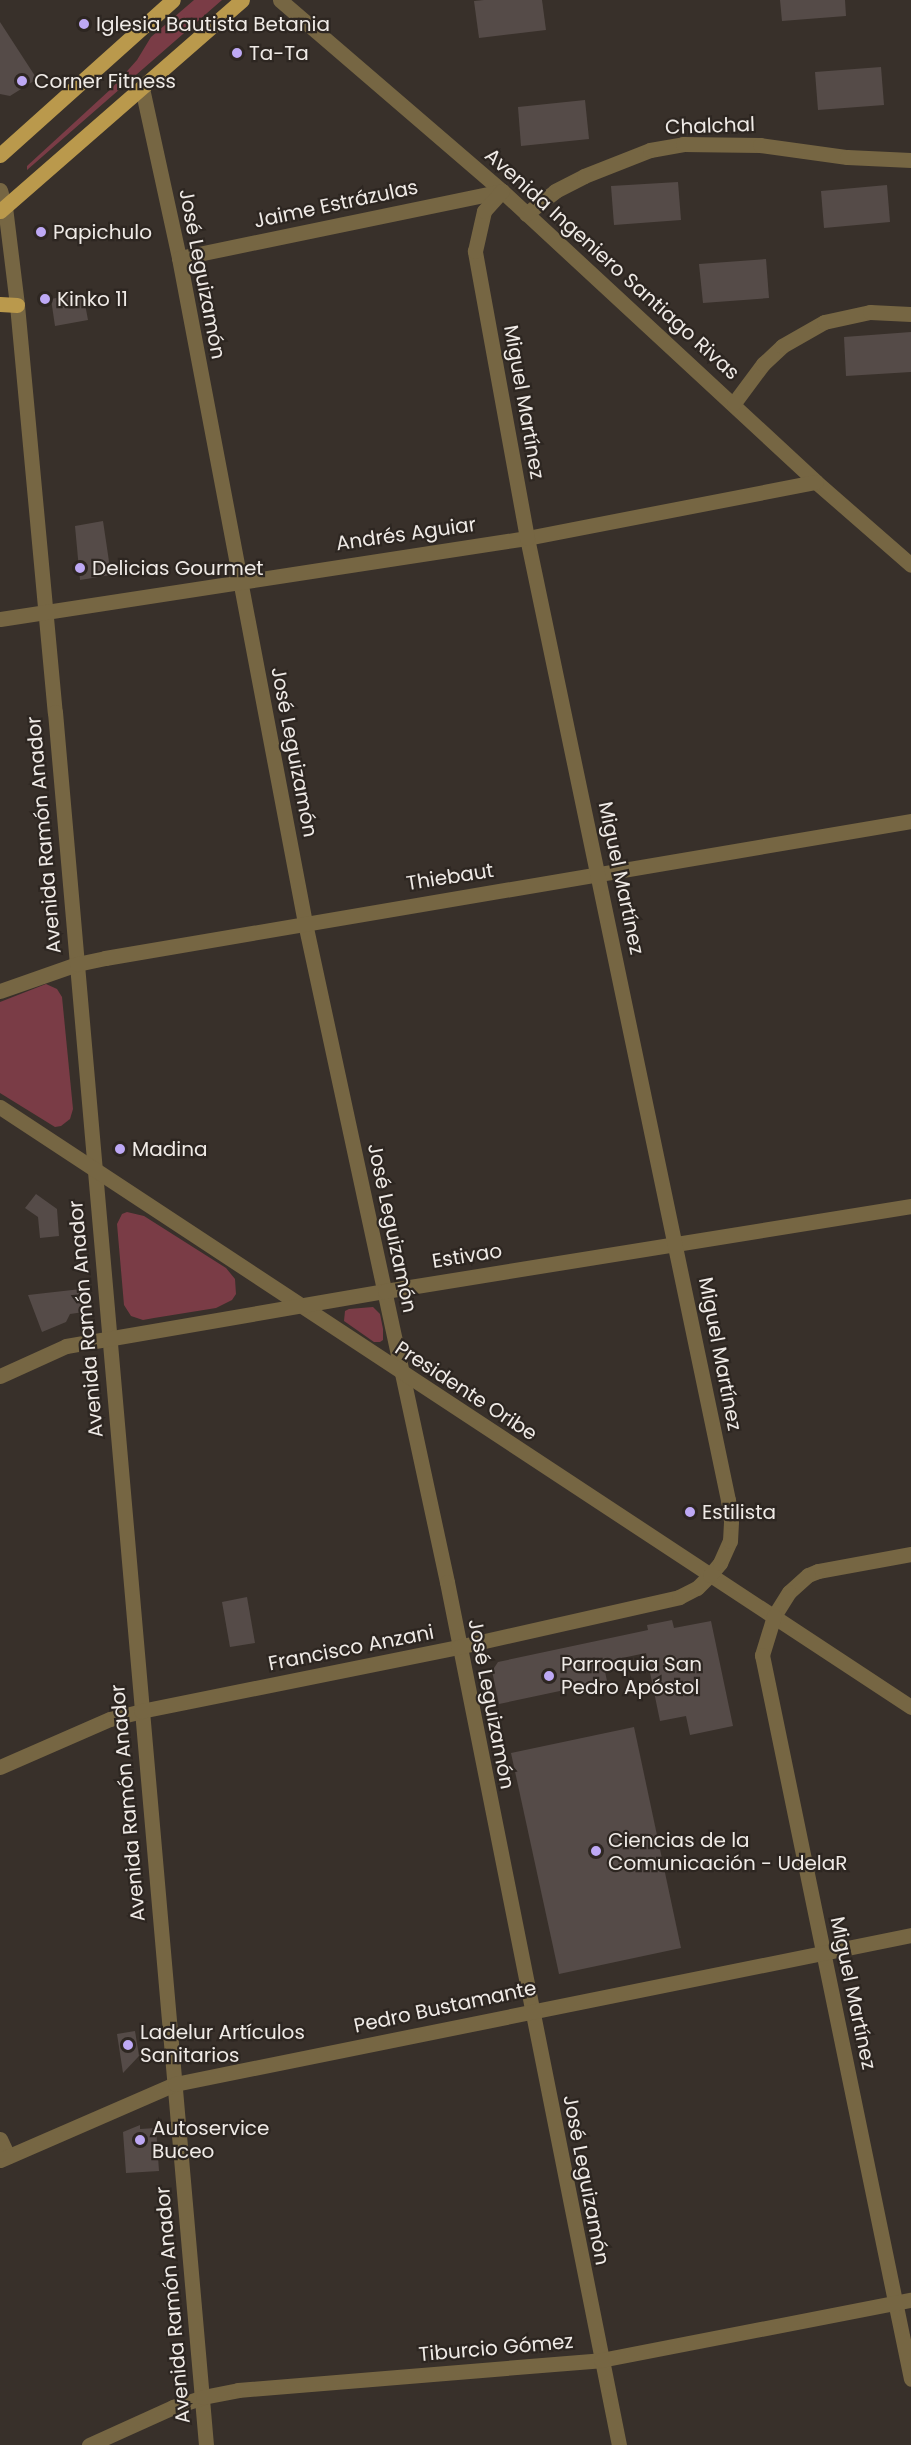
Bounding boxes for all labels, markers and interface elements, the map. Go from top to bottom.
place label: Iglesia Bautista Betania [96,12,330,36]
marker: Iglesia Bautista Betania [77,17,91,31]
place label: Ta-Ta [249,41,309,65]
marker: Ta-Ta [230,46,244,60]
place label: Corner Fitness [34,69,176,93]
marker: Corner Fitness [15,74,29,88]
street label: Chalchal [665,112,755,140]
street label: Avenida Ingeniero Santiago Rivas [480,143,744,385]
street label: Jaime Estrázulas [252,175,420,233]
street label: José Leguizamón [174,187,230,361]
place label: Papichulo [53,220,152,244]
marker: Papichulo [34,225,48,239]
place label: Kinko 11 [57,287,128,311]
marker: Kinko 11 [38,292,52,306]
street label: Miguel Martínez [499,323,549,481]
street label: Andrés Aguiar [334,512,478,556]
place label: Delicias Gourmet [92,556,264,580]
marker: Delicias Gourmet [73,561,87,575]
street label: José Leguizamón [266,665,322,839]
street label: Avenida Ramón Anador [22,715,66,955]
street label: Miguel Martínez [593,799,649,957]
street label: Thiebaut [405,858,495,896]
place label: Madina [132,1137,207,1161]
street label: José Leguizamón [362,1141,422,1315]
marker: Madina [113,1142,127,1156]
street label: Avenida Ramón Anador [64,1199,108,1439]
street label: Estivao [430,1239,504,1273]
street label: Miguel Martínez [693,1275,747,1433]
street label: Presidente Oribe [390,1336,542,1446]
place label: Estilista [702,1500,776,1524]
marker: Estilista [683,1505,697,1519]
street label: José Leguizamón [463,1617,519,1791]
street label: Francisco Anzani [266,1620,436,1676]
place label: Parroquia San Pedro Apóstol [561,1652,702,1699]
marker: Parroquia San Pedro Apóstol [542,1669,556,1683]
street label: Avenida Ramón Anador [106,1683,150,1923]
place label: Ciencias de la Comunicación - UdelaR [608,1828,847,1875]
marker: Ciencias de la Comunicación - UdelaR [589,1844,603,1858]
street label: Miguel Martínez [825,1914,881,2072]
street label: Pedro Bustamante [352,1976,538,2038]
place label: Ladelur Artículos Sanitarios [140,2021,305,2068]
marker: Ladelur Artículos Sanitarios [121,2038,135,2052]
street label: José Leguizamón [558,2093,614,2267]
place label: Autoservice Buceo [152,2116,269,2163]
marker: Autoservice Buceo [133,2133,147,2147]
street label: Avenida Ramón Anador [151,2185,195,2425]
street label: Tiburcio Gómez [418,2329,574,2367]

